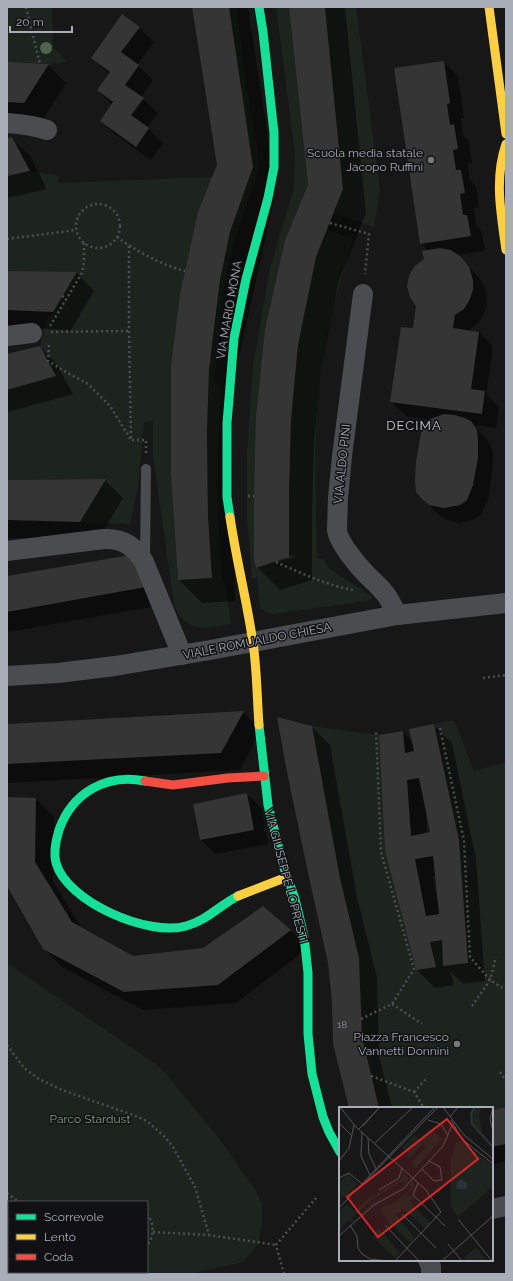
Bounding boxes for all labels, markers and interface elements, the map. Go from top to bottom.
scale bar [10,8,72,34]
text: 20 m [16,15,44,29]
place label: Scuola media statale Jacopo Ruffini [307,146,423,174]
marker: Scuola media statale Jacopo Ruffini [426,155,436,165]
street label: VIA MARIO MONA [213,259,245,361]
district label: DECIMA [386,418,442,433]
street label: VIA ALDO PINI [331,423,353,505]
street label: VIALE ROMUALDO CHIESA [182,620,332,662]
street label: VIA GIUSEPPE LOPRESTI [261,807,311,945]
house number: 18 [337,1019,347,1030]
place label: Piazza Francesco Vannetti Donnini [354,1030,449,1058]
marker: Piazza Francesco Vannetti Donnini [452,1039,462,1049]
inset map [339,1107,493,1261]
park label: Parco Stardust [50,1112,130,1126]
legend [8,1201,148,1273]
text: Scorrevole [44,1210,104,1224]
text: Lento [44,1230,76,1244]
text: Coda [44,1250,73,1264]

